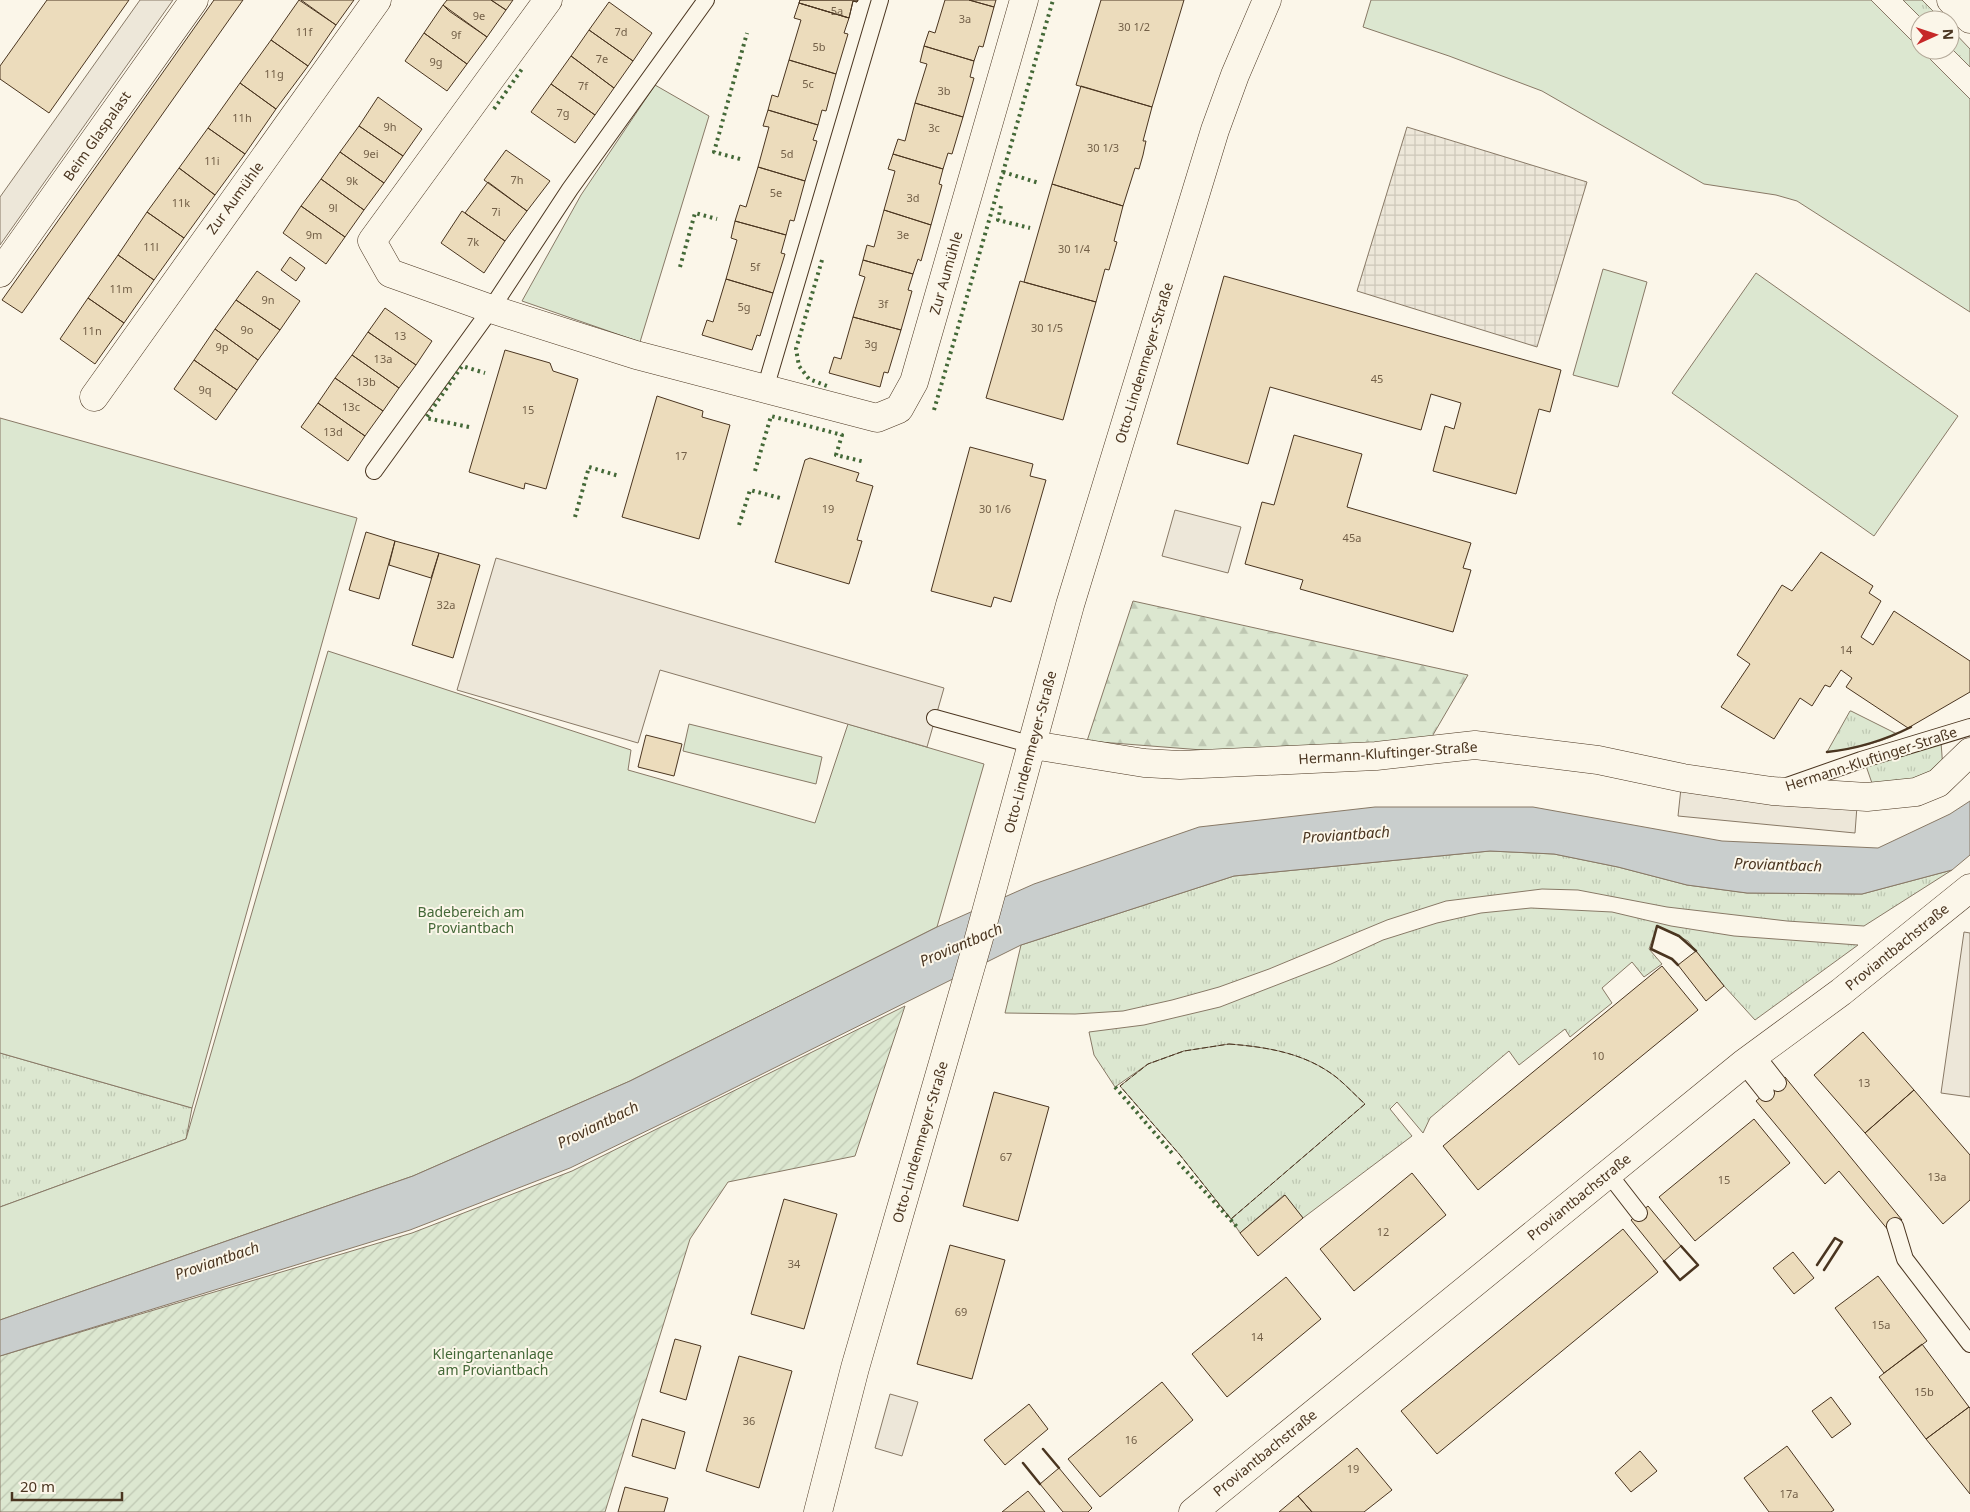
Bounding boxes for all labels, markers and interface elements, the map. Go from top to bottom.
house number: 5a [831,3,843,18]
house number: 9e [473,8,485,23]
north arrow [1910,10,1960,60]
house number: 3a [959,11,971,26]
house number: 30 1/2 [1118,19,1150,34]
house number: 11f [296,24,313,39]
house number: 7d [614,24,628,39]
house number: 9f [451,27,462,42]
text: N [1939,28,1958,40]
house number: 5b [812,39,826,54]
house number: 7e [596,51,608,66]
house number: 9g [429,54,443,69]
house number: 11g [264,66,284,81]
house number: 5c [802,76,814,91]
house number: 7f [578,78,589,93]
house number: 3b [937,83,951,98]
street label: Beim Glaspalast [59,87,135,184]
house number: 7g [556,105,570,120]
house number: 11h [232,110,252,125]
house number: 9h [383,119,397,134]
house number: 3c [928,120,940,135]
house number: 30 1/3 [1087,140,1119,155]
house number: 9ei [363,146,379,161]
house number: 5d [780,146,794,161]
house number: 11i [204,153,220,168]
street label: Zur Aumühle [202,157,267,238]
house number: 7h [510,172,524,187]
house number: 9k [346,173,358,188]
house number: 5e [770,185,782,200]
house number: 3d [906,190,920,205]
house number: 11k [172,195,190,210]
house number: 9l [328,200,338,215]
house number: 7i [491,204,501,219]
house number: 9m [306,227,322,242]
house number: 3e [897,227,909,242]
street label: Zur Aumühle [925,229,966,317]
house number: 7k [467,234,479,249]
house number: 11l [143,239,159,254]
house number: 30 1/4 [1058,241,1091,256]
house number: 5f [750,259,761,274]
street label: Otto-Lindenmeyer-Straße [1110,280,1177,446]
house number: 11m [110,281,132,296]
house number: 9n [261,292,275,307]
house number: 3f [878,296,889,311]
house number: 5g [737,299,751,314]
house number: 30 1/5 [1031,320,1063,335]
house number: 9o [241,322,254,337]
house number: 11n [82,323,102,338]
house number: 13 [394,328,406,343]
house number: 3g [864,336,878,351]
house number: 9p [215,339,229,354]
house number: 13a [374,351,392,366]
house number: 45 [1371,371,1383,386]
house number: 13b [356,374,376,389]
house number: 9q [198,382,212,397]
house number: 13c [342,399,360,414]
house number: 15 [522,402,534,417]
house number: 13d [323,424,343,439]
house number: 17 [675,448,687,463]
house number: 19 [822,501,834,516]
house number: 30 1/6 [979,501,1011,516]
house number: 45a [1343,530,1361,545]
house number: 32a [437,597,455,612]
house number: 14 [1840,642,1853,657]
street label: Otto-Lindenmeyer-Straße [999,668,1060,835]
street label: Hermann-Kluftinger-Straße [1783,722,1959,795]
street label: Hermann-Kluftinger-Straße [1298,737,1478,768]
water label: Proviantbach [1301,821,1391,847]
water label: Proviantbach [1734,852,1822,876]
street label: Proviantbachstraße [1841,899,1953,994]
park label: Badebereich am Proviantbach [418,902,524,937]
water label: Proviantbach [916,918,1005,970]
house number: 10 [1592,1048,1604,1063]
street label: Otto-Lindenmeyer-Straße [887,1059,952,1225]
house number: 13 [1858,1075,1870,1090]
water label: Proviantbach [554,1096,642,1152]
house number: 67 [1000,1149,1012,1164]
street label: Proviantbachstraße [1523,1149,1635,1244]
house number: 13a [1928,1169,1946,1184]
house number: 15 [1718,1172,1730,1187]
house number: 12 [1377,1224,1389,1239]
water label: Proviantbach [172,1236,262,1284]
house number: 34 [788,1256,801,1271]
house number: 69 [955,1304,967,1319]
house number: 15a [1872,1317,1890,1332]
house number: 14 [1251,1329,1264,1344]
park label: Kleingartenanlage am Proviantbach [433,1344,553,1379]
house number: 15b [1914,1384,1934,1399]
street label: Proviantbachstraße [1209,1405,1321,1500]
house number: 36 [743,1413,755,1428]
house number: 16 [1125,1432,1137,1447]
house number: 19 [1347,1461,1359,1476]
scale bar [12,1470,122,1502]
text: 20 m [20,1476,55,1496]
house number: 17a [1780,1486,1798,1501]

